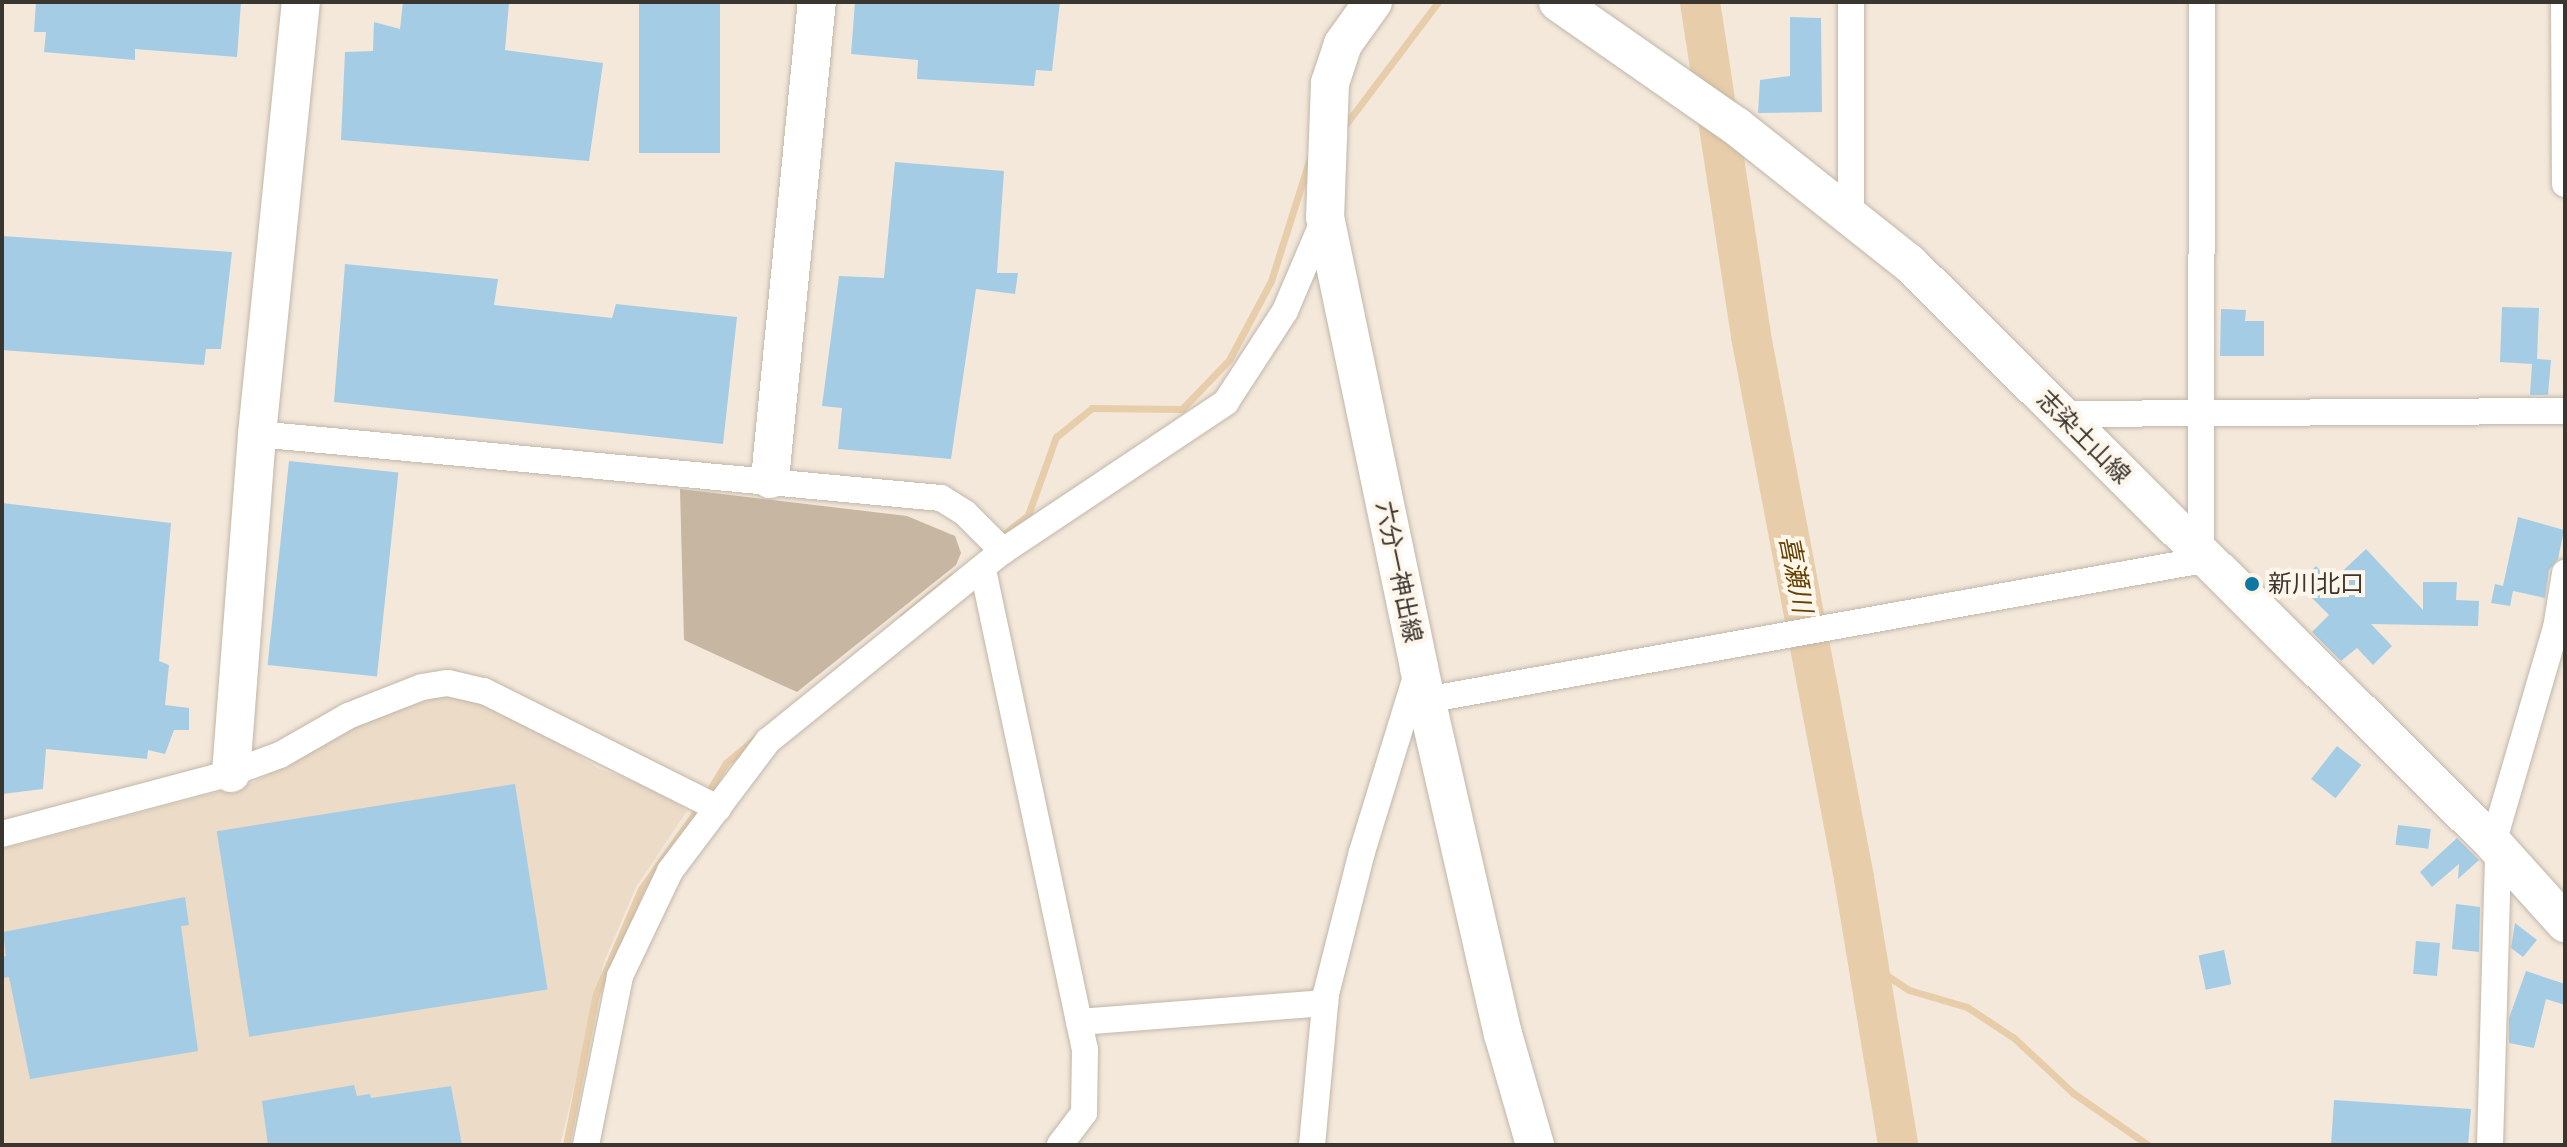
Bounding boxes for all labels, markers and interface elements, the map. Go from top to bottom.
street label: 志染土山線 [2031,384,2137,490]
street label: 六分一神出線 [1370,499,1428,645]
water label: 喜瀬川 [1773,533,1819,615]
place label: 新川北口 [2268,570,2364,598]
marker: 新川北口 [2243,575,2261,593]

